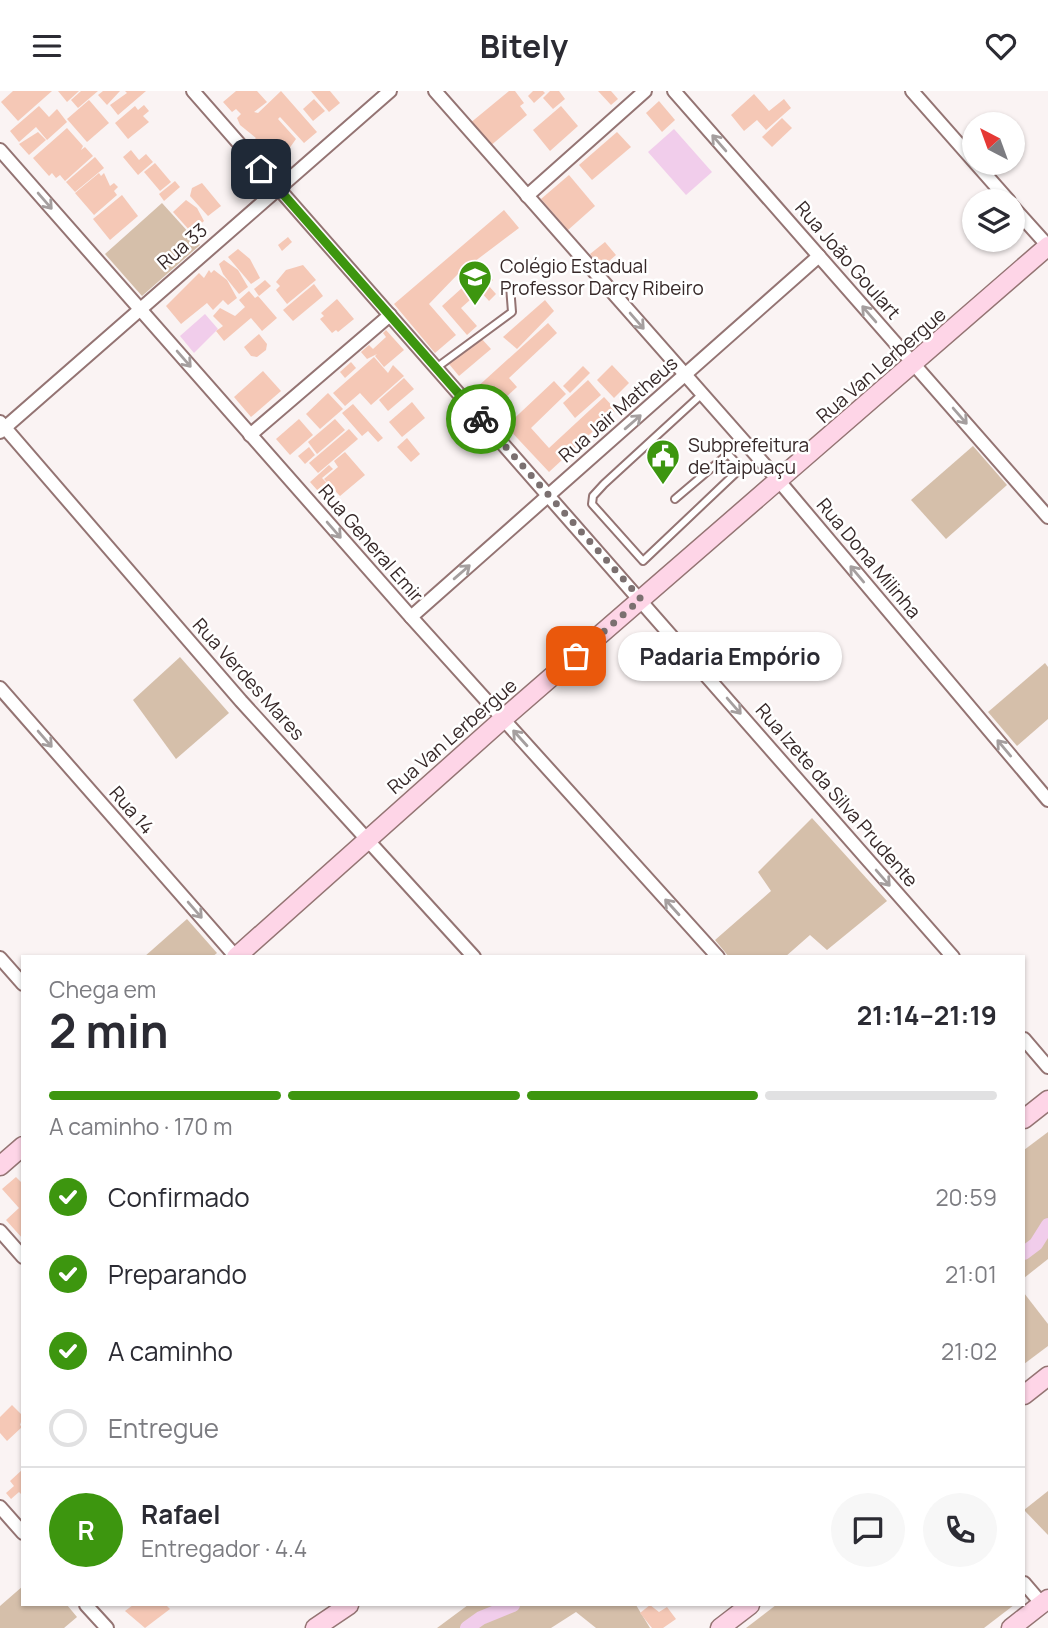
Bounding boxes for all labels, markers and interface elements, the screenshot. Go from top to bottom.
text: Bitely [480,24,568,68]
icon: menu [28,27,66,65]
icon: heart [982,27,1020,65]
north arrow [962,112,1026,175]
map controls [962,112,1025,252]
one-way arrow [711,134,727,152]
pin [231,139,291,199]
icon: home [242,150,280,188]
button: layers [962,189,1025,252]
one-way arrow [37,192,53,210]
street label: Rua João Goulart [789,195,907,325]
street label: Rua 33 [151,217,213,275]
place label: Colégio Estadual Professor Darcy Ribeiro [500,253,704,301]
school or university icon: Colégio Estadual Professor Darcy Ribeiro [456,258,494,307]
street label: Rua Van Lerbergue [811,301,951,429]
one-way arrow [861,306,878,323]
one-way arrow [629,312,645,330]
one-way arrow [176,350,192,368]
street label: Rua Jair Matheus [553,350,683,468]
courier [446,384,516,454]
icon: bike [462,400,500,438]
one-way arrow [952,407,968,425]
one-way arrow [624,414,642,430]
place label: Subprefeitura de Itaipuaçu [688,432,809,480]
public building icon: Subprefeitura de Itaipuaçu [644,437,682,486]
street label: Rua General Emir [313,479,429,607]
street label: Rua Dona Milinha [811,492,927,624]
one-way arrow [326,521,342,539]
one-way arrow [453,564,471,580]
one-way arrow [849,565,865,583]
street label: Rua Verdes Mares [187,612,311,746]
pin [546,626,606,686]
callout: Padaria Empório [618,631,842,681]
icon: bag [557,637,595,675]
text: Padaria Empório [640,640,820,672]
street label: Rua Van Lerbergue [382,672,522,800]
one-way arrow [726,697,742,715]
street label: Rua Izete da Silva Prudente [750,698,924,892]
one-way arrow [37,730,53,748]
one-way arrow [511,730,528,747]
one-way arrow [996,739,1012,757]
street label: Rua 14 [104,780,160,840]
one-way arrow [875,868,891,886]
one-way arrow [664,898,680,916]
one-way arrow [187,901,203,919]
text: Chega em [49,973,156,1005]
text: 21:14–21:19 [857,997,997,1033]
text: 2 min [49,999,169,1062]
text: A caminho · 170 m [49,1110,232,1142]
icon: check [49,1178,87,1216]
text: Confirmado [108,1179,250,1215]
text: 20:59 [935,1181,997,1213]
icon: check [49,1255,87,1293]
text: Preparando [108,1256,247,1292]
text: 21:01 [945,1258,997,1290]
icon: check [49,1332,87,1370]
text: A caminho [108,1333,233,1369]
text: 21:02 [941,1335,997,1367]
text: Entregue [108,1410,219,1446]
button: chat [831,1493,905,1567]
button: phone [923,1493,997,1567]
text: Rafael [141,1496,221,1532]
text: R [77,1512,95,1548]
text: Entregador · 4.4 [141,1532,307,1564]

